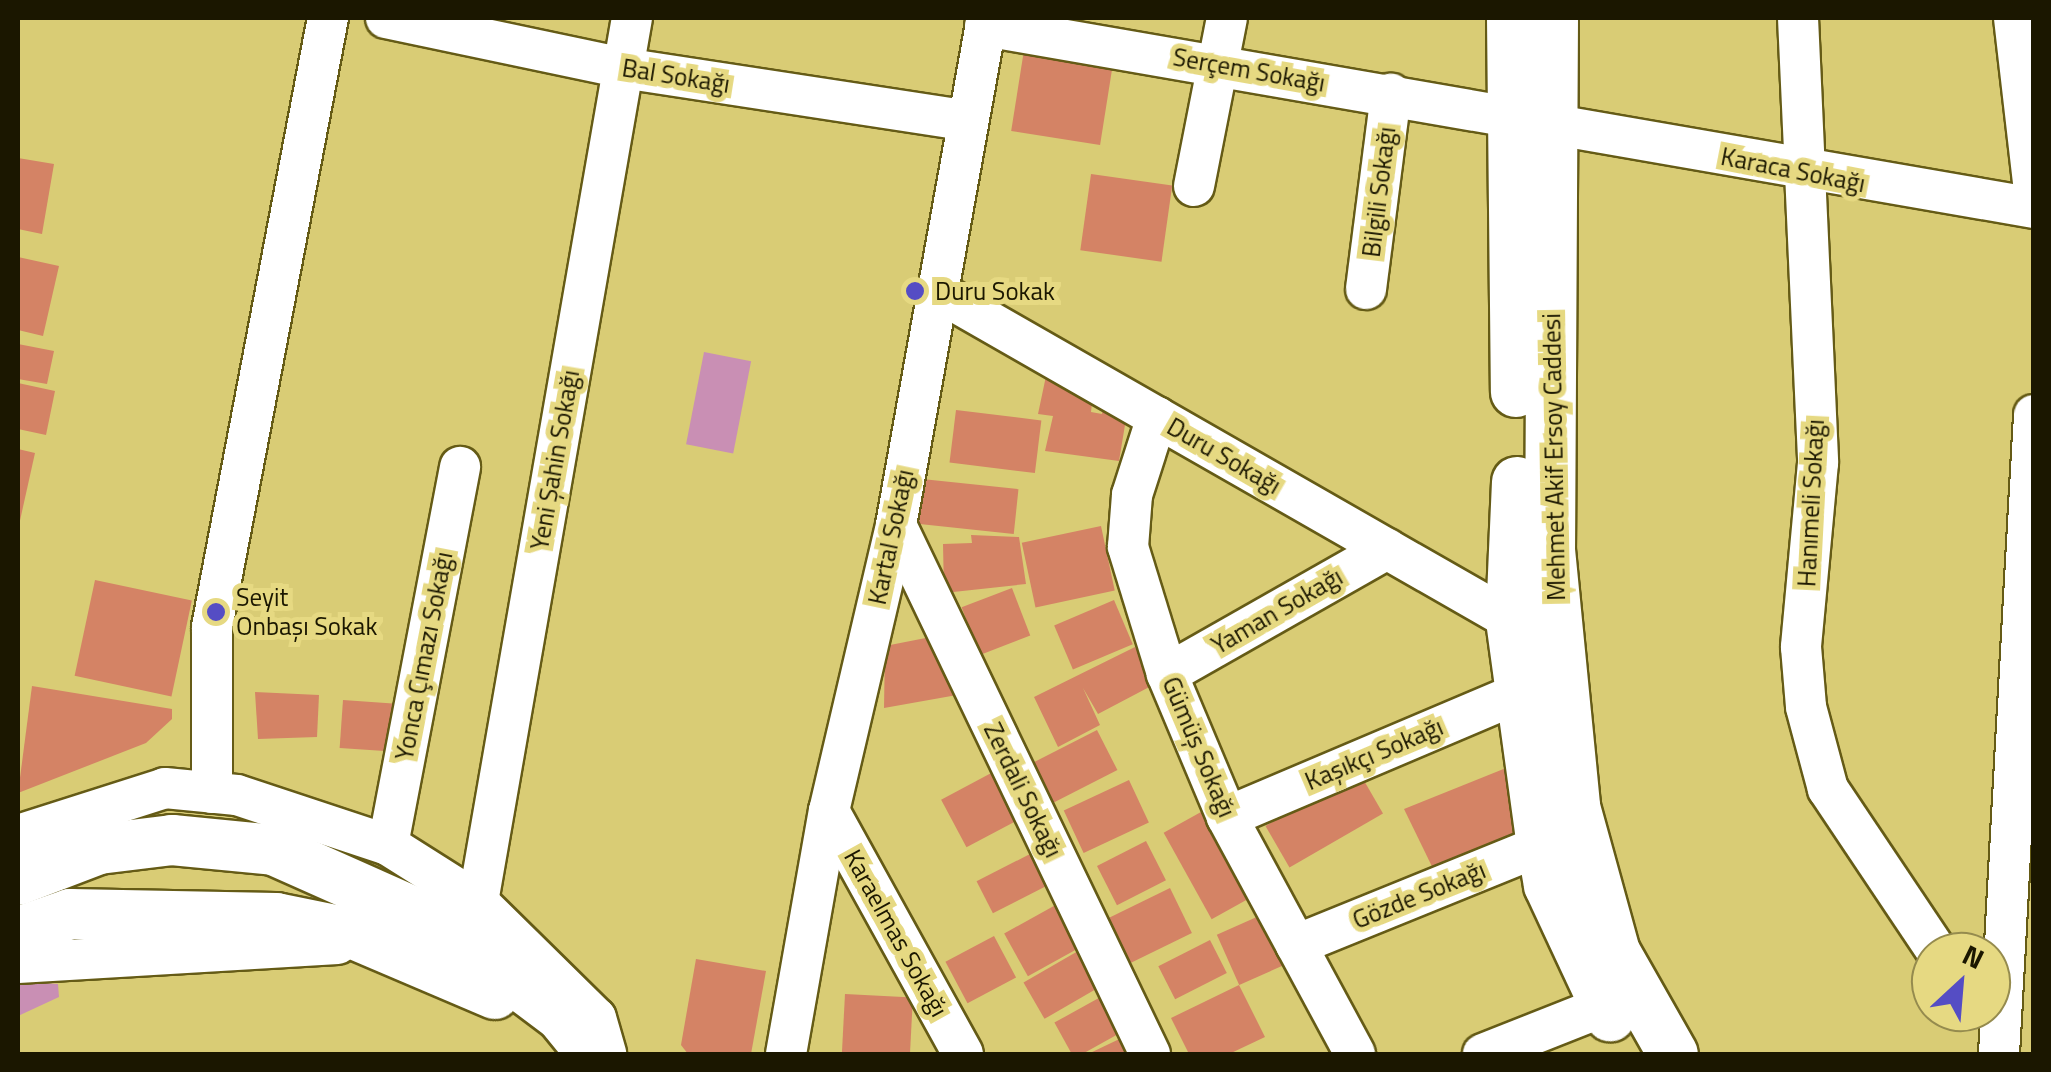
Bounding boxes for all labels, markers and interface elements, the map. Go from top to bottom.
street label: Serçem Sokağı [1171,42,1327,98]
street label: Bal Sokağı [620,53,732,99]
street label: Bilgili Sokağı [1356,125,1402,259]
street label: Karaca Sokağı [1718,141,1868,199]
place label: Duru Sokak [935,276,1055,306]
marker: Duru Sokak [904,280,926,302]
street label: Mehmet Akif Ersoy Caddesi [1536,313,1572,601]
street label: Yeni Şahin Sokağı [524,368,586,552]
street label: Duru Sokağı [1162,411,1286,501]
street label: Hanımeli Sokağı [1792,418,1830,588]
street label: Kartal Sokağı [862,467,920,607]
street label: Yonca Çımazı Sokağı [389,549,459,763]
street label: Yaman Sokağı [1206,561,1348,661]
place label: Seyit Onbaşı Sokak [236,583,377,642]
marker: Seyit Onbaşı Sokak [205,601,227,623]
street label: Gümüş Sokağı [1156,672,1242,822]
street label: Kaşıkçı Sokağı [1301,711,1447,797]
street label: Zerdali Sokağı [977,718,1069,862]
street label: Karaelmas Sokağı [838,844,954,1022]
street label: Gözde Sokağı [1348,855,1490,935]
north arrow [1911,932,2011,1032]
text: N [1955,933,1992,980]

